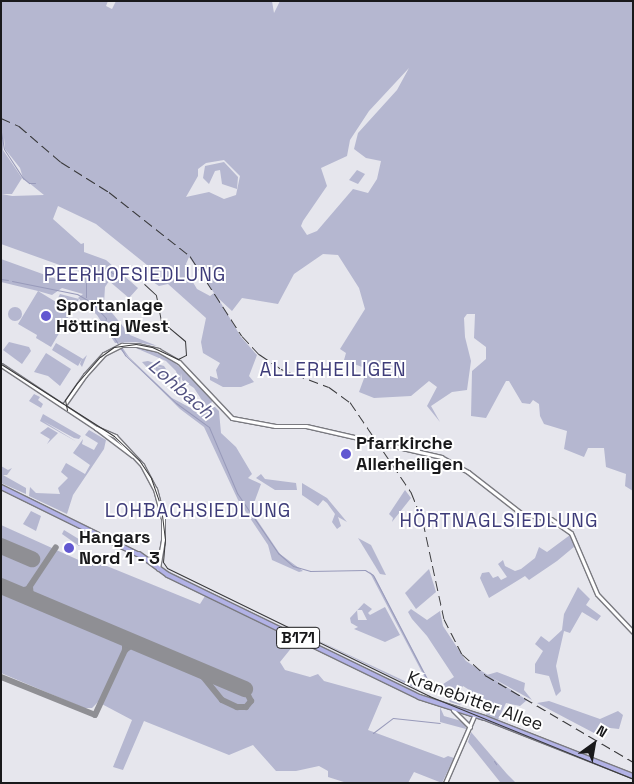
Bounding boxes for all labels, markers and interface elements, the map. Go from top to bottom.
district label: PEERHOFSIEDLUNG [42,264,228,286]
place label: Sportanlage Hötting West [56,295,169,338]
marker: Sportanlage Hötting West [40,310,52,322]
water label: Lohbach [143,354,219,424]
district label: ALLERHEILIGEN [258,359,408,381]
place label: Pfarrkirche Allerheiligen [356,433,463,476]
marker: Pfarrkirche Allerheiligen [340,448,352,460]
district label: LOHBACHSIEDLUNG [103,500,293,522]
district label: HÖRTNAGLSIEDLUNG [398,510,600,532]
place label: Hangars Nord 1 - 3 [79,527,161,570]
marker: Hangars Nord 1 - 3 [63,542,75,554]
road number: B171 [276,624,320,651]
street label: Kranebitter Allee [404,666,546,736]
north arrow [569,719,619,769]
text: N [593,721,611,741]

